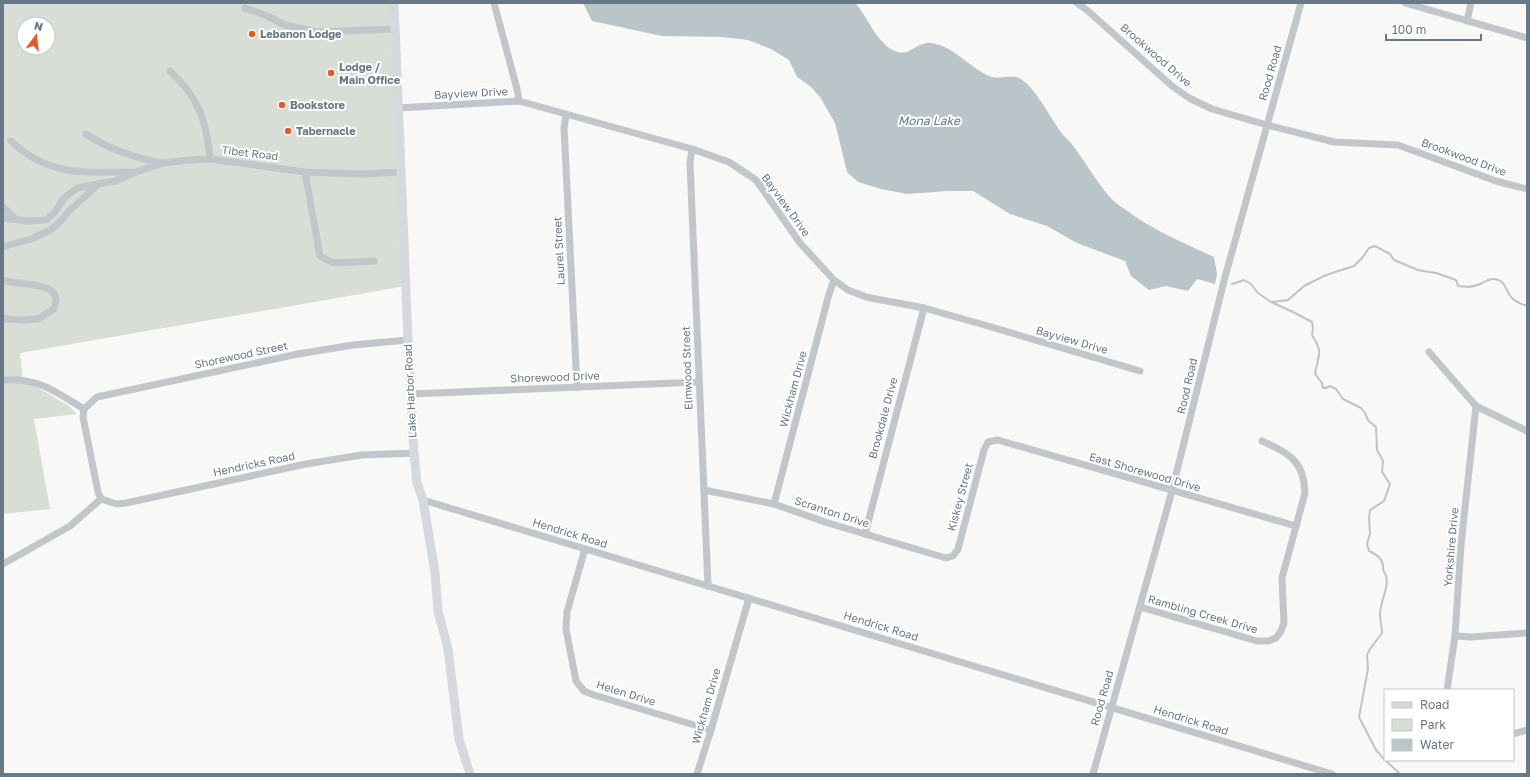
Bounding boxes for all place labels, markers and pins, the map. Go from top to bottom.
place label: Lebanon Lodge [260,27,342,40]
marker: Lebanon Lodge [247,29,257,39]
place label: Lodge / Main Office [339,60,401,86]
marker: Lodge / Main Office [326,68,336,78]
place label: Bookstore [290,98,346,111]
marker: Bookstore [277,100,287,110]
place label: Tabernacle [296,124,356,137]
marker: Tabernacle [283,126,293,136]

